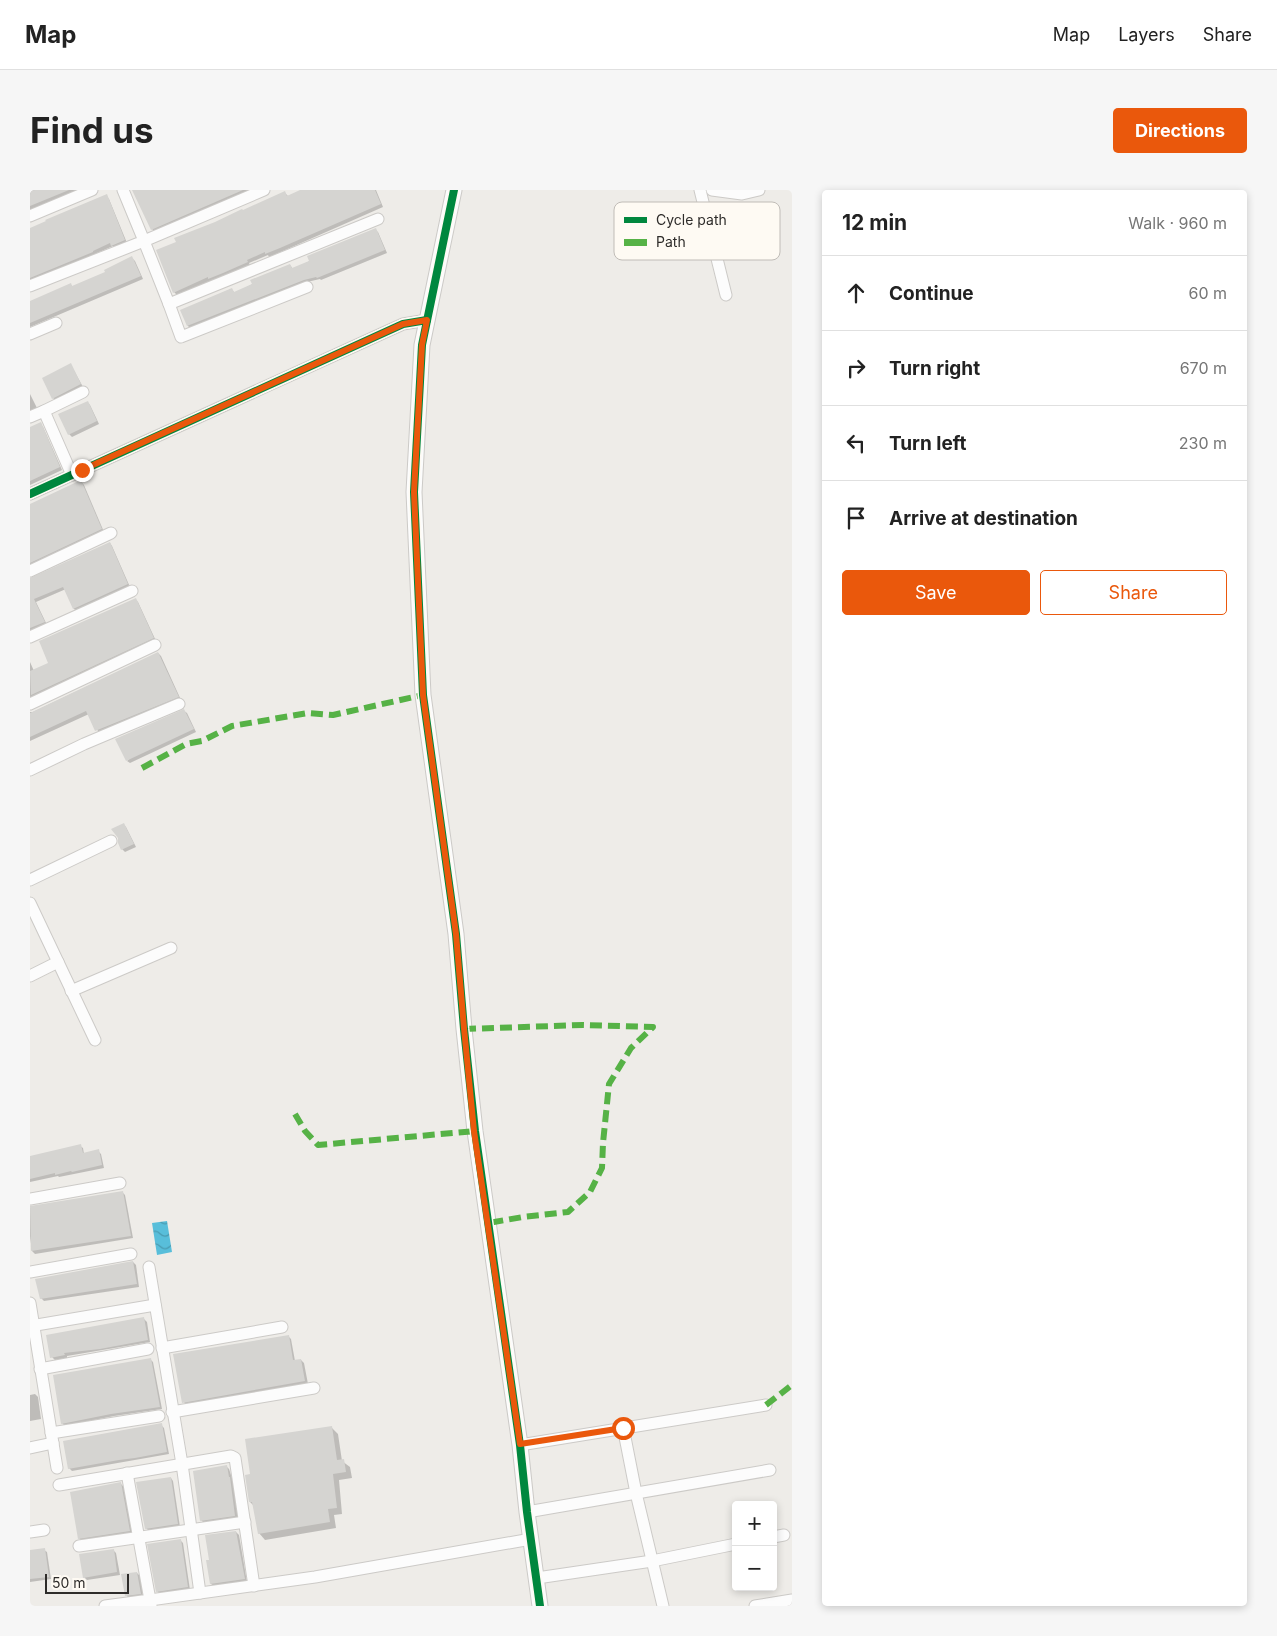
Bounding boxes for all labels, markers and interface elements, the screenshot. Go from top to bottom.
text: Map [25,20,76,49]
text: Map [1053,24,1090,45]
text: Layers [1118,24,1175,45]
text: Share [1203,24,1252,45]
button: Directions [1113,108,1247,153]
text: Find us [30,109,154,151]
legend [614,202,780,260]
text: 12 min [842,210,907,235]
text: Cycle path [656,211,727,228]
text: Walk · 960 m [1128,213,1227,233]
text: Path [656,233,686,250]
icon: ahead [842,279,870,307]
text: Continue [889,282,974,305]
text: 60 m [1188,283,1227,303]
icon: right [842,354,870,382]
text: Turn right [889,357,980,380]
text: 670 m [1180,358,1227,378]
icon: left [842,429,870,457]
text: Turn left [889,432,967,455]
text: 230 m [1179,433,1227,453]
route end [71,459,94,482]
icon: arrive [842,504,870,532]
text: Arrive at destination [889,507,1078,530]
button: Save [842,570,1030,615]
button: Share [1040,570,1227,615]
route start [612,1417,635,1440]
map controls [732,1501,777,1591]
button: + [732,1501,777,1546]
button: − [732,1546,777,1591]
scale bar [45,1571,129,1594]
text: 50 m [52,1574,86,1591]

